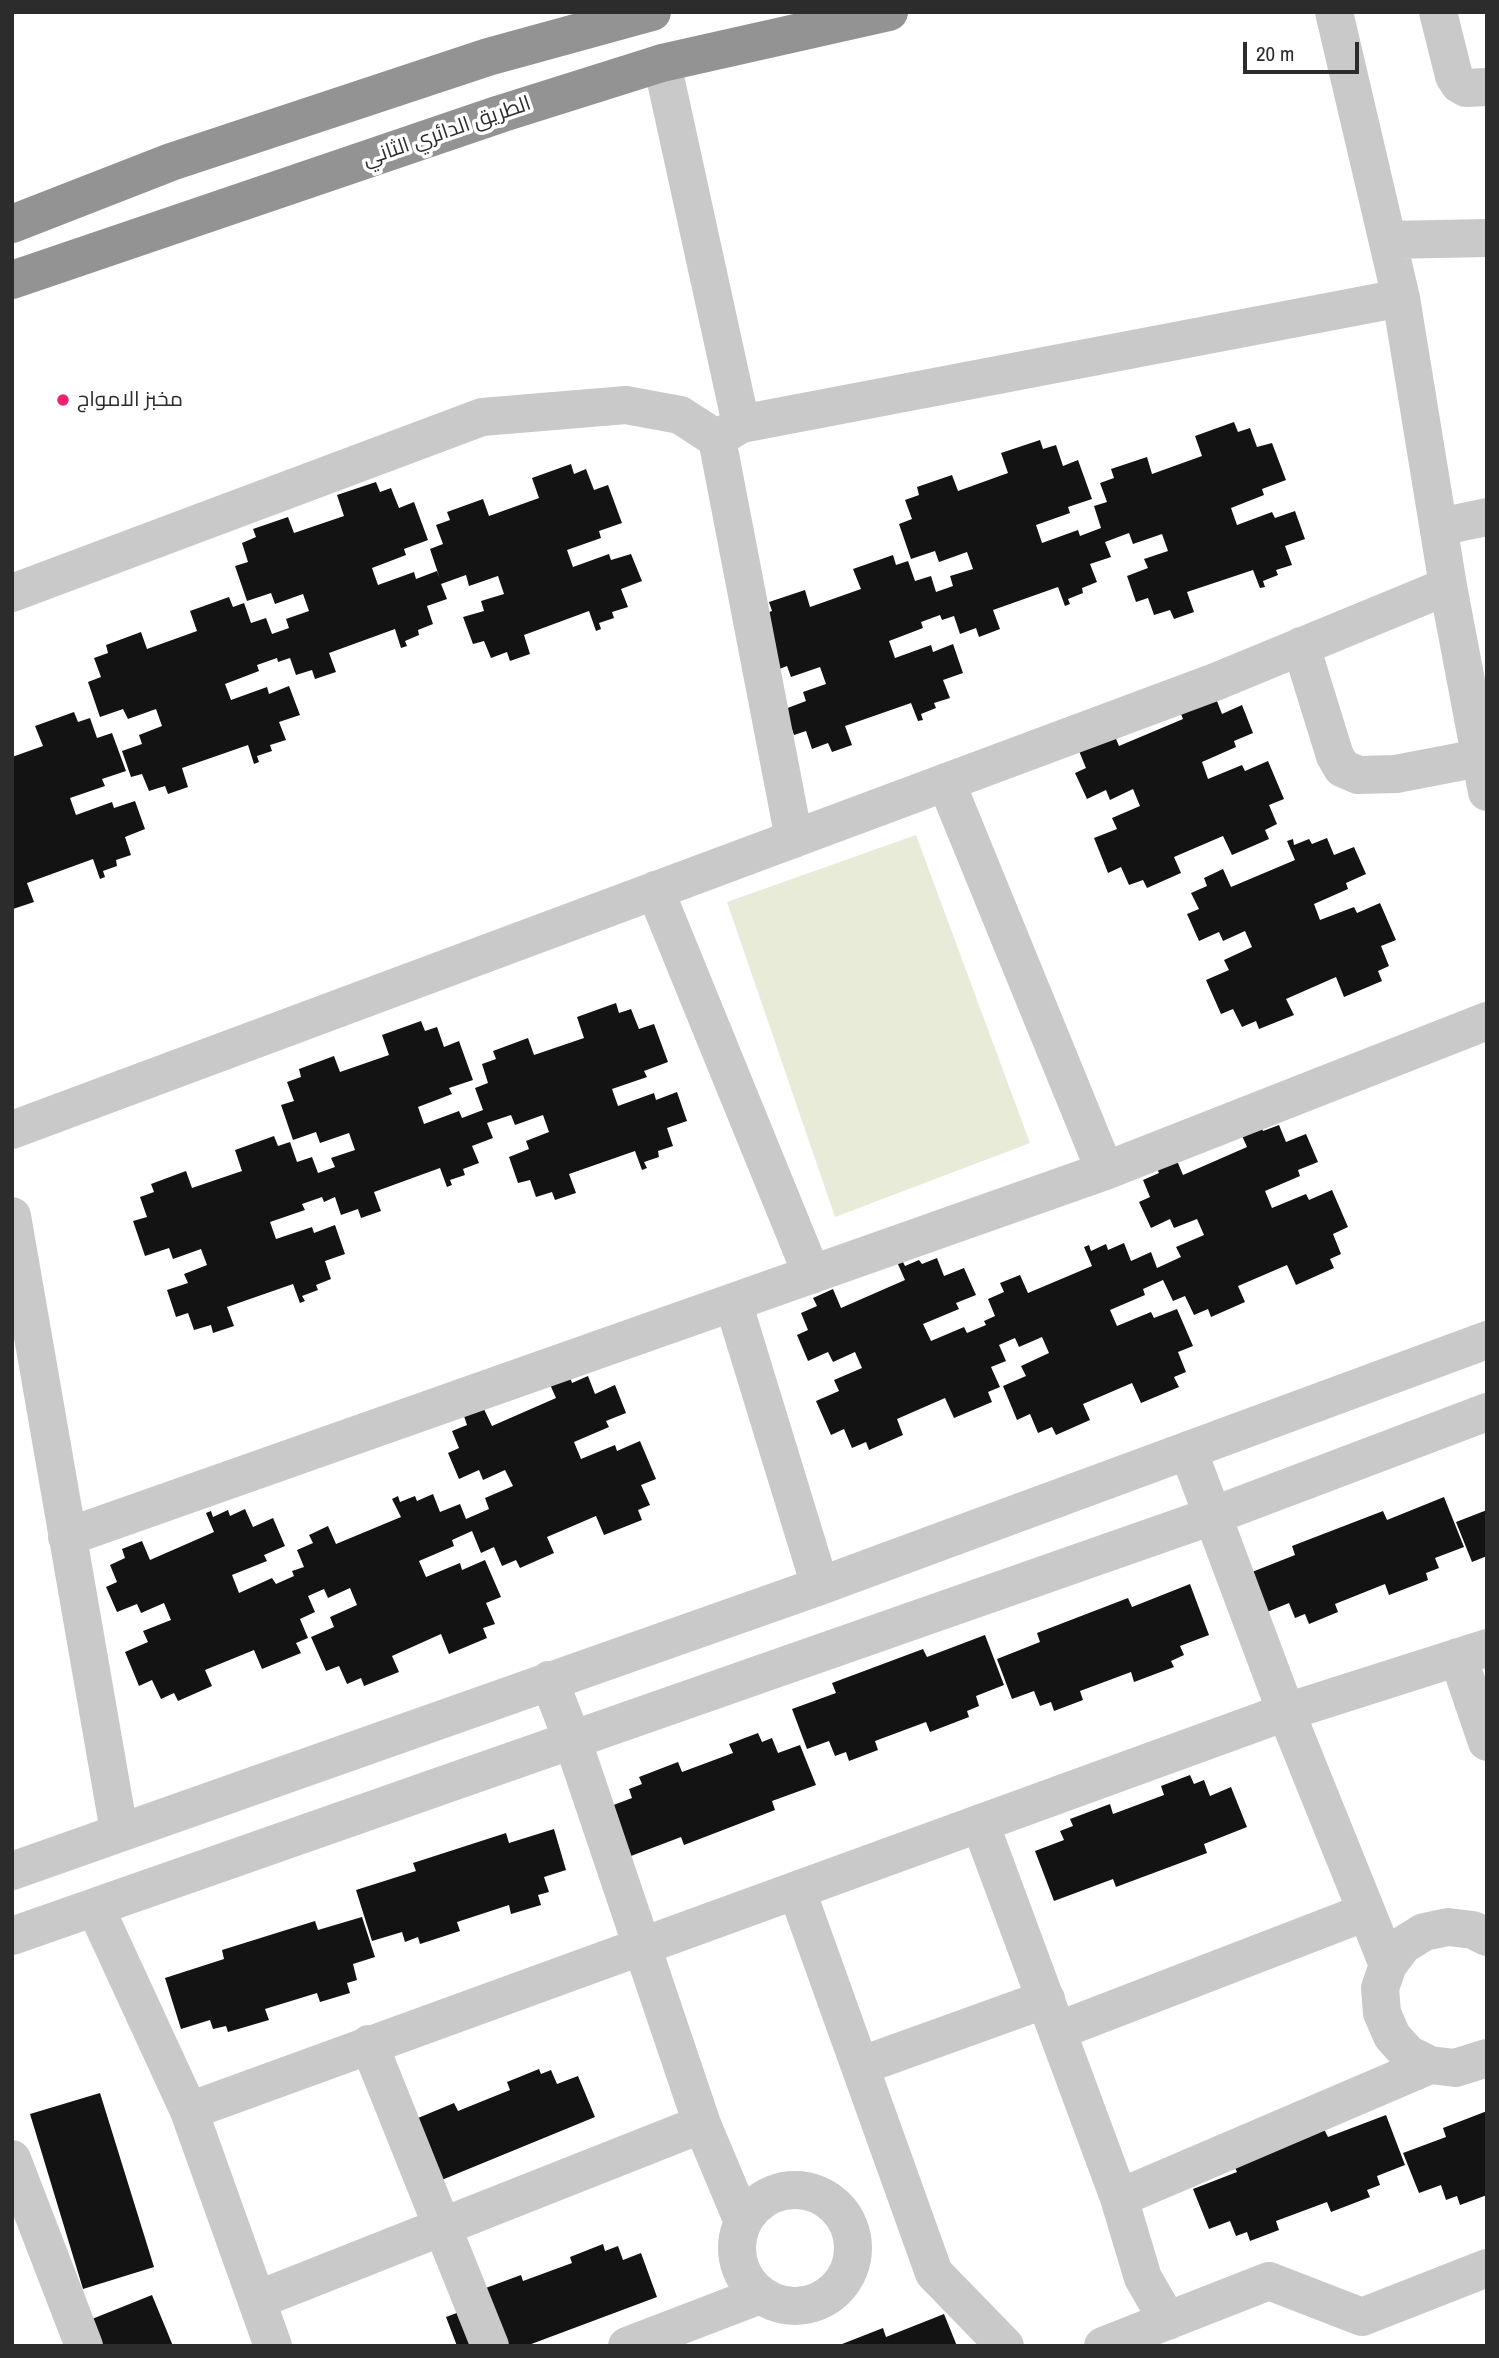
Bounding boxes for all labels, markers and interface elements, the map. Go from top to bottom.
scale bar [1247,28,1362,72]
text: 20 m [1256,39,1294,68]
street label: الطريق الدائري الثاني [360,91,534,173]
place label: مخبز الامواج [77,387,183,413]
marker: مخبز الامواج [55,392,71,408]

